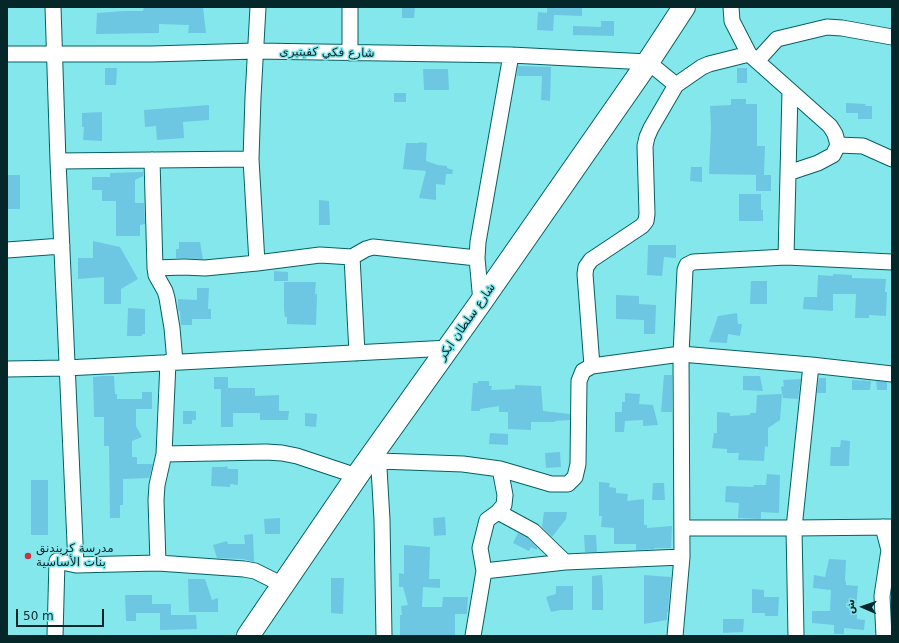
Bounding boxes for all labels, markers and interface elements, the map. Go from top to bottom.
street label: شارع فكي كفيتيرى [279,45,375,61]
street label: شارع سلطان ابكر [435,281,499,363]
place label: مدرسة كريندنق بنات الأساسية [36,542,114,570]
marker: مدرسة كريندنق بنات الأساسية [23,551,33,561]
north arrow [843,587,883,627]
text: ش [844,599,857,614]
scale bar [18,601,106,627]
text: 50 m [23,609,54,623]

